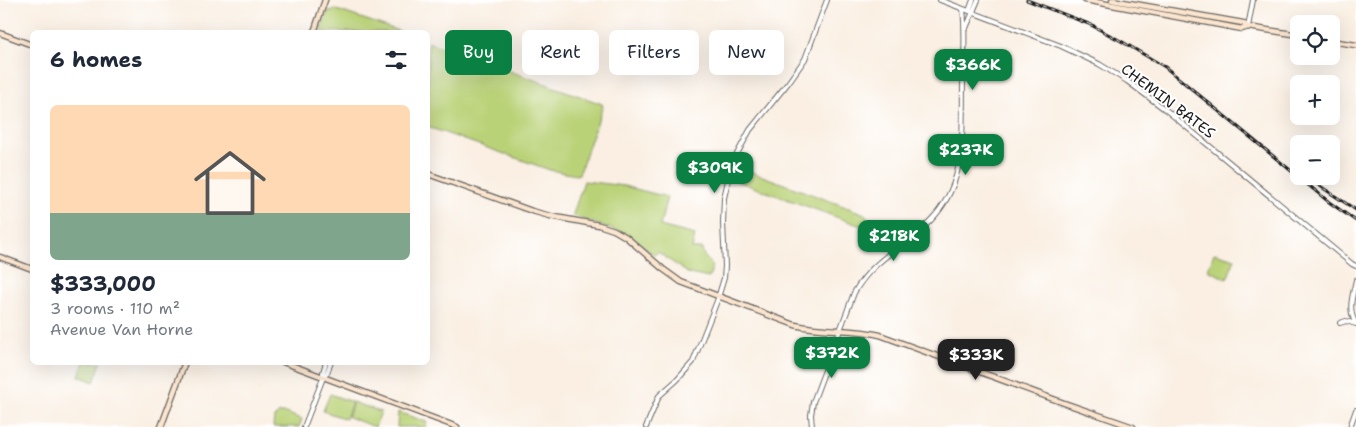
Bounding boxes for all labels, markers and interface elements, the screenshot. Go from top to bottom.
map controls [1290,15,1340,185]
button: locate [1290,15,1340,65]
chip: Buy [445,30,512,75]
chip: Rent [522,30,599,75]
chip: Filters [609,30,699,75]
chip: New [709,30,784,75]
text: 6 homes [50,46,142,74]
icon: filters [382,46,410,74]
pin: $366K [938,48,1008,91]
text: $366K [945,54,1001,75]
street label: CHEMIN BATES [1117,59,1219,143]
button: + [1290,75,1340,125]
pin: $237K [931,134,1001,176]
button: − [1290,135,1340,185]
icon: home [185,138,275,228]
text: $237K [939,139,993,160]
pin: $309K [680,152,750,194]
text: $309K [687,157,743,178]
pin: $218K [859,220,929,262]
text: $218K [869,225,919,246]
text: $333,000 [50,270,156,298]
text: 3 rooms · 110 m² [50,298,180,319]
text: Avenue Van Horne [50,319,193,340]
pin: $372K [797,336,867,379]
pin: $333K [941,338,1011,381]
text: $372K [805,342,859,363]
text: $333K [949,344,1003,365]

